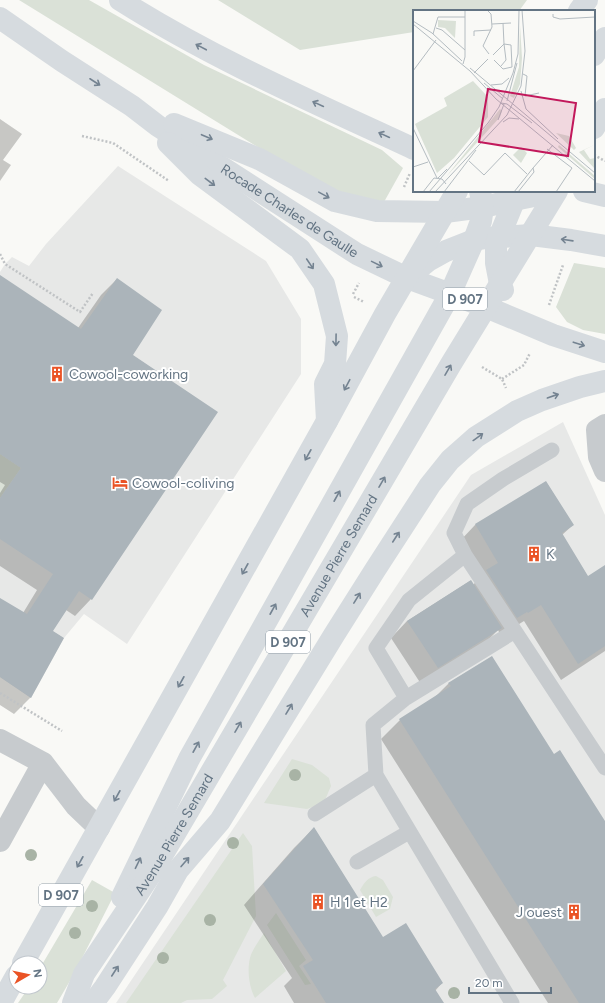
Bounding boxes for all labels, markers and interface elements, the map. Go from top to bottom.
inset map [413,10,595,192]
one-way arrow [196,42,208,50]
one-way arrow [89,79,101,87]
one-way arrow [312,100,324,107]
one-way arrow [378,131,390,138]
one-way arrow [201,134,213,142]
street label: Rocade Charles de Gaulle [217,161,362,262]
one-way arrow [204,178,215,187]
one-way arrow [317,191,329,199]
one-way arrow [560,236,573,244]
one-way arrow [306,258,314,269]
one-way arrow [371,260,383,268]
road number: D 907 [443,288,487,310]
one-way arrow [332,333,340,346]
one-way arrow [573,341,586,348]
one-way arrow [444,364,452,376]
building icon: Cowool-coworking [48,365,66,383]
place label: Cowool-coworking [69,366,188,383]
one-way arrow [342,379,350,391]
one-way arrow [546,392,558,400]
one-way arrow [472,433,483,441]
one-way arrow [304,449,312,461]
hotel icon: Cowool-coliving [111,474,129,492]
place label: Cowool-coliving [132,475,235,492]
one-way arrow [378,476,386,488]
one-way arrow [334,490,341,502]
street label: Avenue Pierre Semard [296,492,381,620]
one-way arrow [392,532,400,543]
building icon: K [525,545,543,563]
place label: K [546,546,555,563]
one-way arrow [240,563,248,575]
one-way arrow [353,593,361,604]
one-way arrow [270,603,278,615]
road number: D 907 [266,631,310,653]
one-way arrow [177,676,184,688]
one-way arrow [285,703,293,715]
one-way arrow [234,721,242,733]
one-way arrow [192,741,200,753]
street label: Avenue Pierre Semard [131,771,217,899]
one-way arrow [113,789,121,801]
one-way arrow [76,855,84,867]
one-way arrow [180,857,189,868]
one-way arrow [135,858,142,870]
road number: D 907 [39,884,83,906]
building icon: H 1 et H2 [309,893,327,911]
place label: H 1 et H2 [330,894,388,911]
building icon: J ouest [565,903,583,921]
place label: J ouest [516,904,562,921]
north arrow [8,955,48,995]
one-way arrow [111,966,119,977]
text: N [30,968,44,979]
scale bar [469,969,551,995]
text: 20 m [475,976,503,990]

